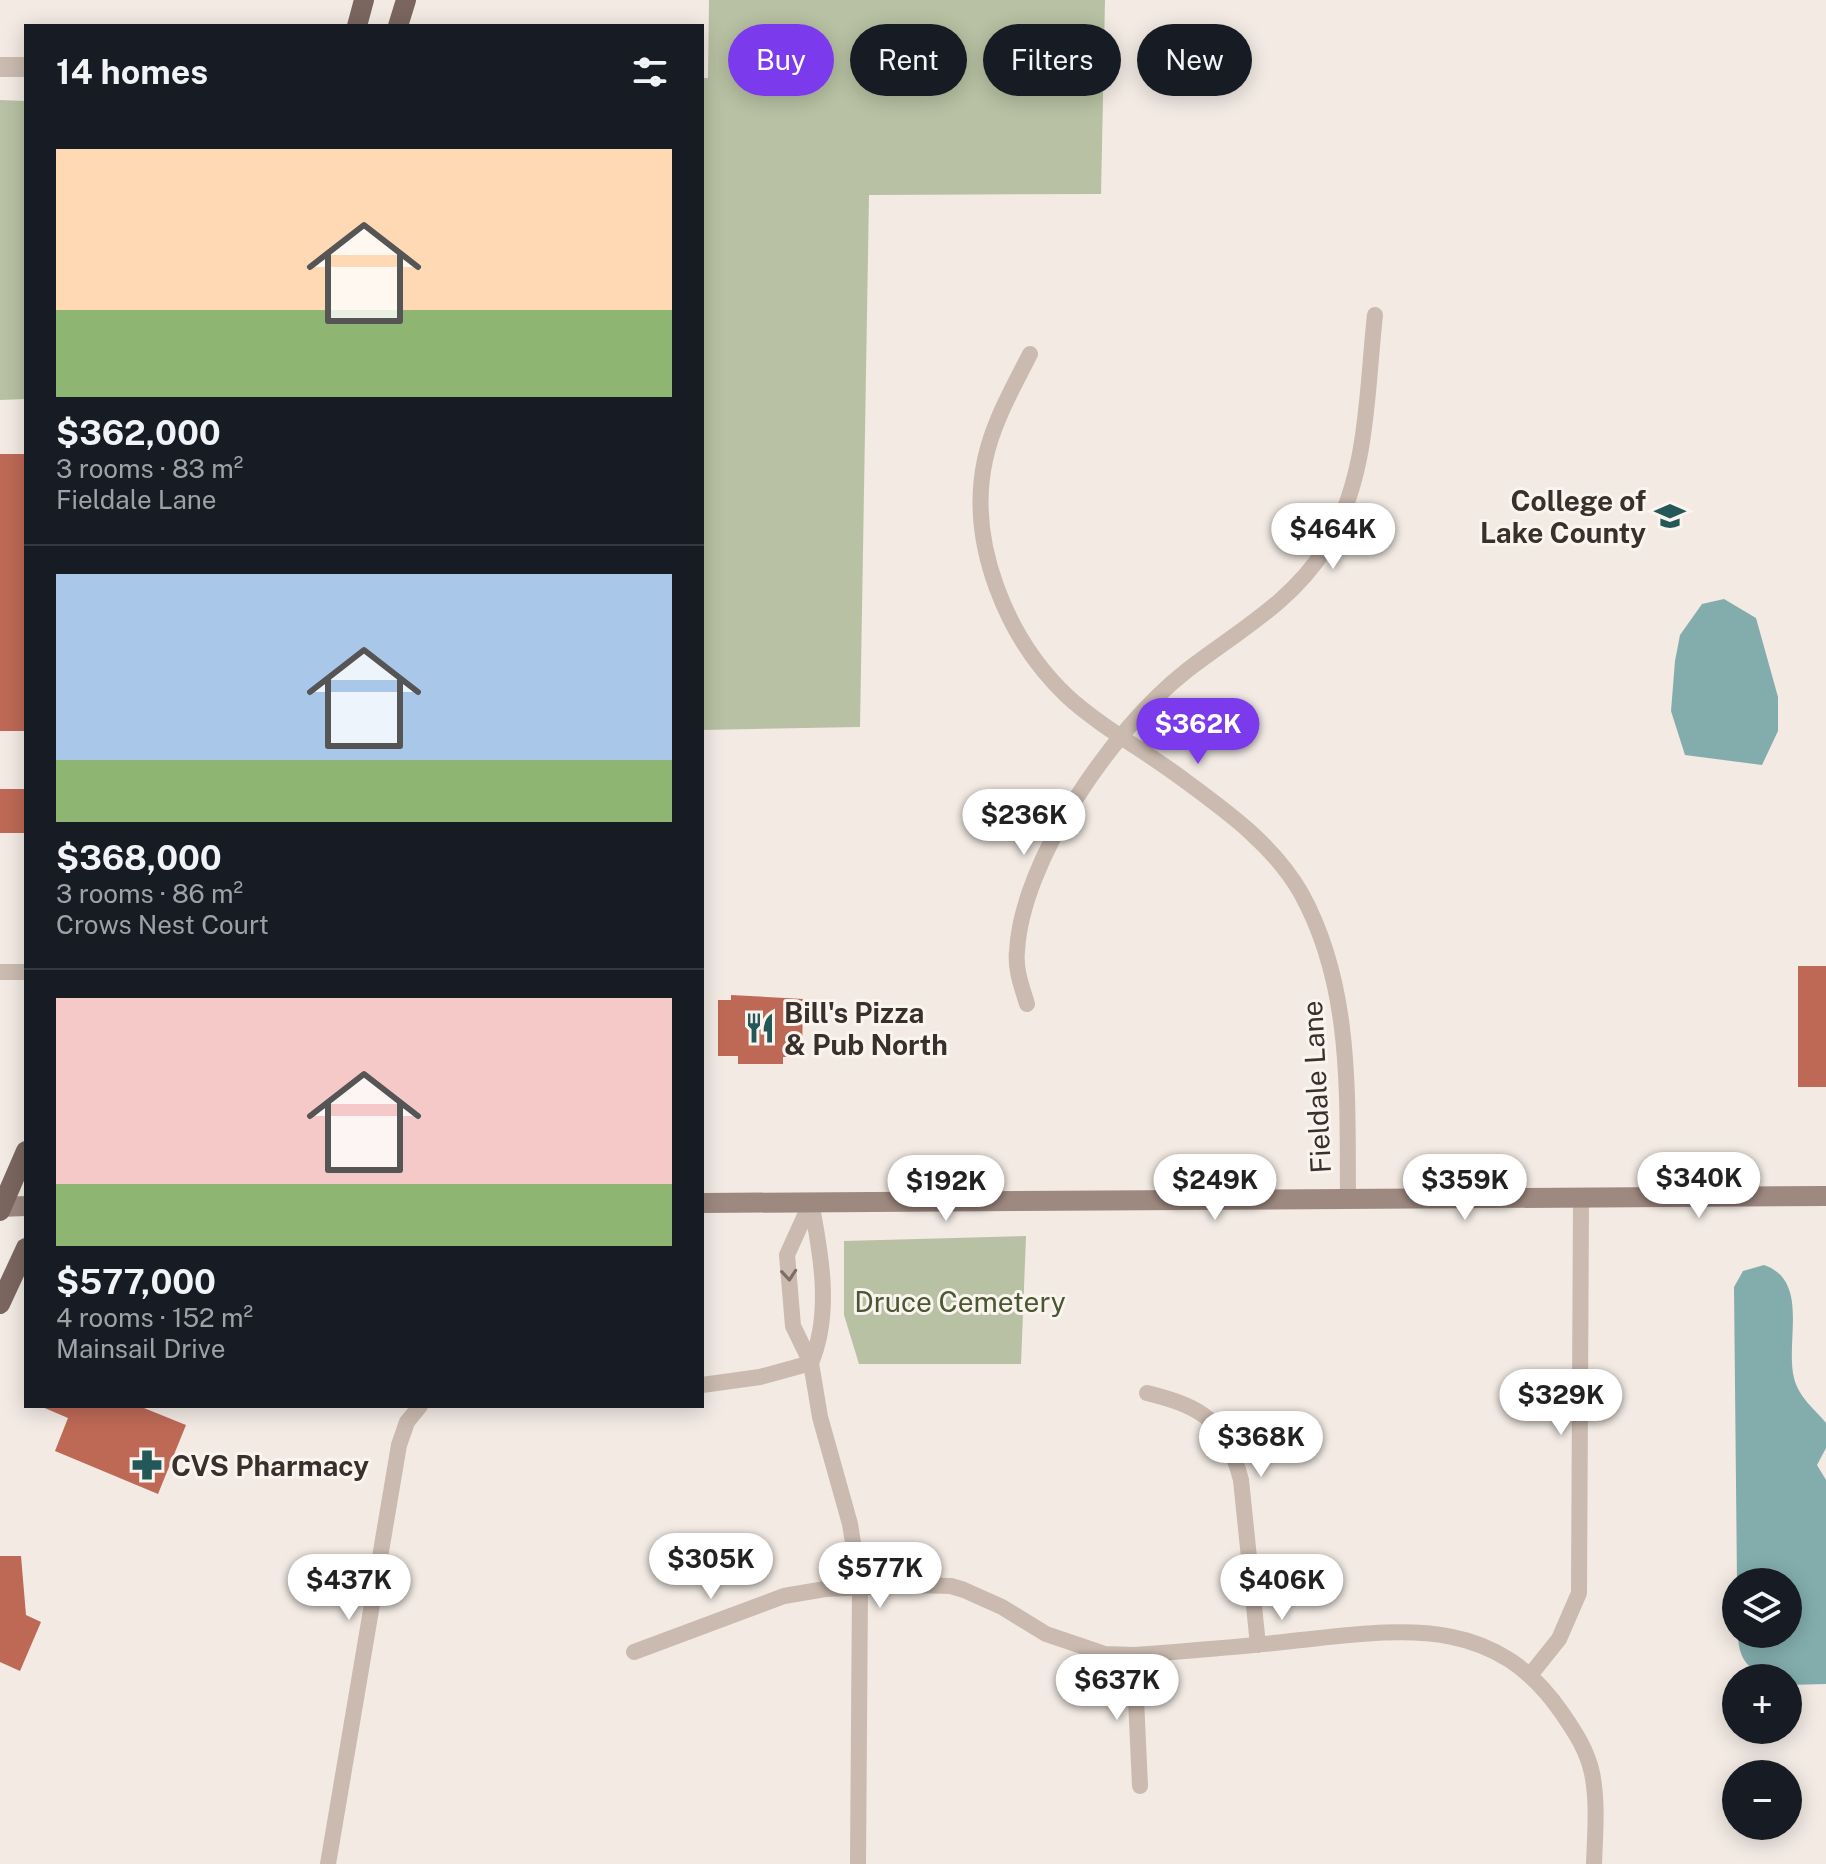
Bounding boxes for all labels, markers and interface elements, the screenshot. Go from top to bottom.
chip: Buy [728,24,834,96]
chip: Rent [850,24,967,96]
chip: Filters [983,24,1121,96]
chip: New [1137,24,1252,96]
icon: filters [628,50,672,94]
text: 14 homes [56,52,208,92]
icon: home [292,201,436,345]
text: $362,000 [56,413,221,453]
text: 3 rooms · 83 m² [56,453,243,484]
text: Fieldale Lane [56,484,217,515]
place label: College of Lake County [1480,484,1646,549]
school or university icon: College of Lake County [1653,499,1687,533]
pin: $464K [1277,503,1389,571]
text: $464K [1289,513,1377,544]
icon: home [292,626,436,770]
pin: $362K [1142,698,1254,766]
text: $362K [1154,708,1242,739]
pin: $236K [968,789,1080,857]
text: $236K [980,799,1068,830]
text: $368,000 [56,838,222,878]
text: 3 rooms · 86 m² [56,878,243,909]
text: Crows Nest Court [56,909,269,940]
place label: Bill's Pizza & Pub North [784,996,948,1061]
street label: Fieldale Lane [1295,1000,1337,1174]
restaurant icon: Bill's Pizza & Pub North [743,1011,777,1045]
icon: home [292,1050,436,1194]
pin: $340K [1643,1152,1755,1220]
pin: $249K [1159,1154,1271,1222]
pin: $359K [1409,1154,1521,1222]
pin: $192K [890,1155,1002,1223]
text: $340K [1655,1162,1743,1193]
text: $249K [1171,1164,1259,1195]
text: $359K [1421,1164,1509,1195]
text: $192K [905,1165,987,1196]
text: $577,000 [56,1262,216,1302]
one-way arrow [780,1269,797,1282]
park label: Druce Cemetery [854,1285,1066,1318]
text: 4 rooms · 152 m² [56,1302,253,1333]
text: Mainsail Drive [56,1333,225,1364]
pin: $329K [1505,1369,1617,1437]
text: $329K [1517,1379,1605,1410]
pin: $368K [1205,1411,1317,1479]
text: $368K [1217,1421,1305,1452]
pharmacy icon: CVS Pharmacy [130,1448,164,1482]
place label: CVS Pharmacy [171,1449,369,1482]
pin: $305K [655,1533,767,1601]
pin: $577K [824,1542,936,1610]
text: $305K [667,1543,755,1574]
text: $577K [837,1552,923,1583]
pin: $437K [293,1554,405,1622]
pin: $406K [1226,1554,1338,1622]
text: $437K [306,1564,392,1595]
text: $406K [1238,1564,1326,1595]
map controls [1722,1568,1802,1840]
button: layers [1722,1568,1802,1648]
pin: $637K [1061,1654,1173,1722]
text: $637K [1074,1664,1160,1695]
button: + [1722,1664,1802,1744]
button: − [1722,1760,1802,1840]

